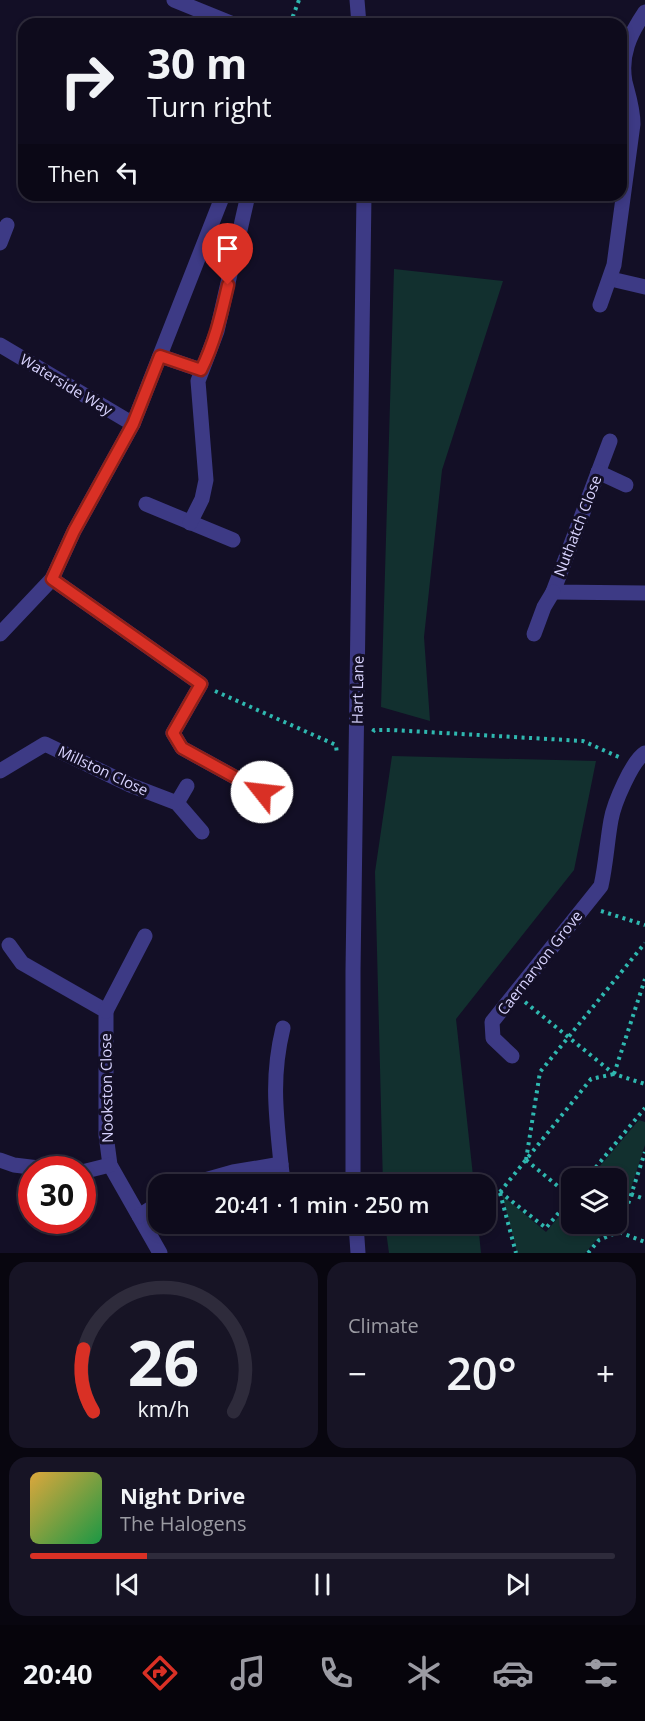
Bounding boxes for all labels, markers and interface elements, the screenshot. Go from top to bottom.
text: 30 m [147,34,247,91]
icon: right [48,42,126,120]
text: Turn right [147,88,272,125]
icon: left [111,156,144,189]
text: Then [48,158,99,188]
pin [202,223,253,285]
icon: arrive [211,232,244,265]
street label: Waterside Way [17,349,117,420]
street label: Nuthatch Close [549,472,606,579]
street label: Hart Lane [346,656,368,724]
street label: Millston Close [55,740,152,800]
position arrow [230,760,294,824]
street label: Caernarvon Grove [492,906,586,1019]
street label: Nookston Close [95,1033,117,1143]
speed limit sign: 30 [18,1156,96,1234]
map controls [561,1168,627,1234]
button: layers [561,1168,627,1234]
text: 20:41 · 1 min · 250 m [214,1189,430,1219]
text: Climate [348,1312,419,1339]
text: 26 [128,1319,199,1404]
text: 20° [446,1342,517,1403]
text: − [348,1351,367,1396]
text: + [596,1351,615,1396]
text: km/h [137,1394,190,1423]
text: Night Drive [120,1480,245,1510]
text: The Halogens [120,1510,247,1537]
icon: previous [111,1568,144,1601]
icon: pause [306,1568,339,1601]
icon: next [501,1568,534,1601]
icon: directions [139,1652,181,1694]
icon: music [227,1652,269,1694]
icon: phone [315,1652,357,1694]
icon: climate [403,1652,445,1694]
icon: car [492,1652,534,1694]
icon: filters [580,1652,622,1694]
text: 20:40 [23,1655,93,1692]

